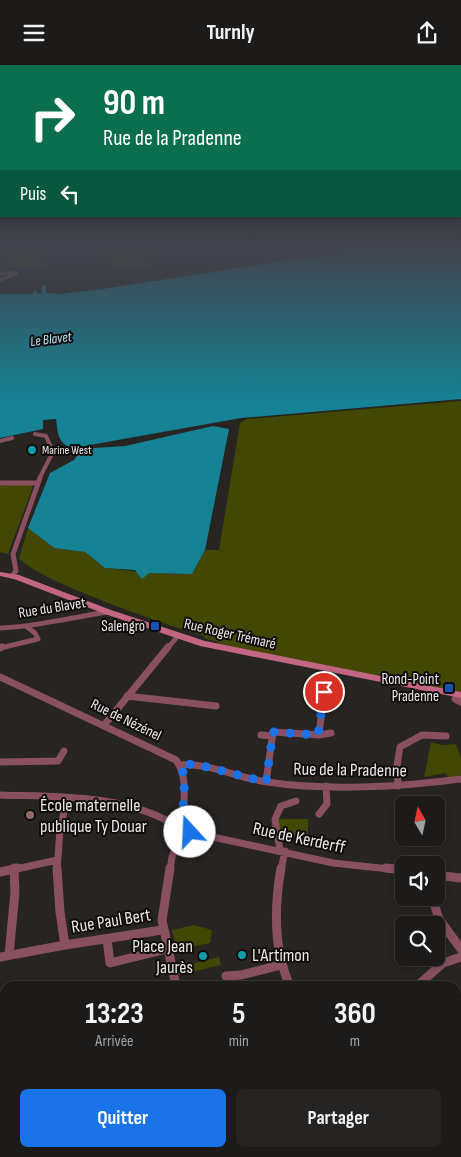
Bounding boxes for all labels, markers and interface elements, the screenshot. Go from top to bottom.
icon: menu [20,19,48,47]
text: Turnly [206,19,255,46]
icon: share [413,19,441,47]
text: 90 m [103,82,165,125]
icon: right [20,85,85,150]
text: Rue de la Pradenne [103,125,242,152]
icon: left [56,180,84,208]
text: Puis [20,183,46,206]
water label: Le Blavet [29,328,74,350]
place label: Marine West [42,443,92,458]
marker: Marine West [26,444,38,456]
street label: Rue du Blavet [17,593,87,623]
street label: Rue Roger Trémaré [182,614,278,654]
place label: Salengro [101,617,145,636]
marker: Salengro [149,620,161,632]
place label: Rond-Point Pradenne [381,670,439,706]
pin [303,671,345,713]
icon: arrive [310,678,338,706]
marker: Rond-Point Pradenne [443,682,455,694]
street label: Rue de Nézénel [87,695,165,745]
street label: Rue de la Pradenne [293,759,407,781]
place label: École maternelle publique Ty Douar [40,795,147,837]
north arrow [395,796,445,846]
map controls [395,796,445,966]
position arrow [163,805,215,857]
marker: École maternelle publique Ty Douar [24,809,36,821]
street label: Rue de Kerderff [251,818,348,858]
button: sound [395,856,445,906]
street label: Rue Paul Bert [70,904,153,938]
button: search [395,916,445,966]
place label: Place Jean Jaurès [132,936,193,978]
place label: L'Artimon [252,945,309,966]
marker: L'Artimon [236,949,248,961]
marker: Place Jean Jaurès [197,950,209,962]
text: 13:23 [85,996,144,1032]
text: 5 [232,996,245,1032]
text: 360 [334,996,376,1032]
text: Arrivée [95,1032,134,1051]
text: min [229,1032,249,1051]
text: m [350,1032,360,1051]
button: Quitter [20,1089,226,1147]
button: Partager [236,1089,441,1147]

